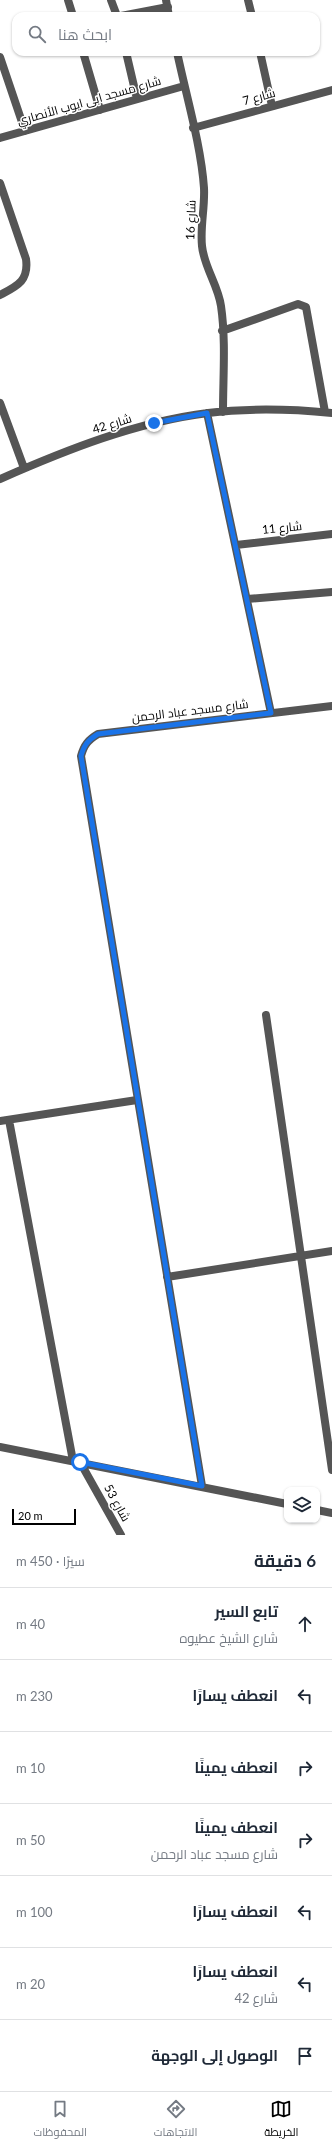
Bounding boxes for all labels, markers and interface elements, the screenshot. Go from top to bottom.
search box [12,12,320,56]
icon: search [26,23,48,45]
text: ابحث هنا [58,25,112,43]
street label: شارع مسجد ابى ايوب الأنصاري [15,73,163,131]
street label: شارع 7 [241,85,277,109]
street label: شارع 16 [182,200,200,240]
street label: شارع 42 [90,410,134,438]
route end [145,414,163,432]
street label: شارع 11 [261,518,303,538]
street label: شارع مسجد عباد الرحمن [131,696,249,726]
route start [71,1453,89,1471]
street label: شارع 53 [100,1482,134,1525]
map controls [284,1487,320,1523]
button: layers [284,1487,320,1523]
scale bar [12,1507,76,1526]
text: 20 m [18,1509,43,1522]
text: 6 دقيقة [254,1550,316,1571]
text: سيرًا · 450 m [16,1553,85,1569]
text: تابع السير [215,1602,278,1620]
icon: ahead [294,1613,316,1635]
text: 40 m [16,1616,45,1632]
text: شارع الشيخ عطيوه [180,1630,278,1646]
icon: left [294,1685,316,1707]
text: انعطف يسارًا [193,1686,278,1704]
text: 230 m [16,1688,53,1704]
icon: right [294,1757,316,1779]
text: انعطف يمينًا [194,1758,278,1776]
text: 10 m [16,1760,45,1776]
text: انعطف يمينًا [194,1818,278,1836]
icon: right [294,1829,316,1851]
text: 50 m [16,1832,45,1848]
text: شارع مسجد عباد الرحمن [151,1846,278,1862]
icon: left [294,1901,316,1923]
text: انعطف يسارًا [193,1902,278,1920]
text: 100 m [16,1904,53,1920]
text: انعطف يسارًا [193,1962,278,1980]
icon: left [294,1973,316,1995]
text: 20 m [16,1976,45,1992]
text: شارع 42 [234,1990,278,2006]
icon: arrive [294,2045,316,2067]
text: الوصول إلى الوجهة [151,2046,278,2064]
tab: المحفوظات [33,2098,87,2142]
tab: الاتجاهات [154,2098,197,2142]
tab: الخريطة [264,2098,299,2142]

